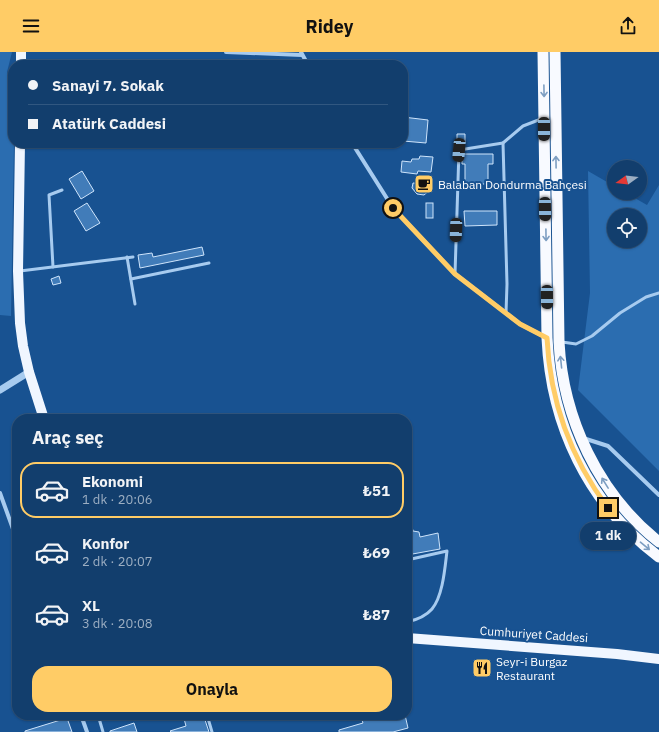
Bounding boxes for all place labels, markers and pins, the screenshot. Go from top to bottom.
cafe icon: Balaban Dondurma Bahçesi [413,173,435,195]
place label: Balaban Dondurma Bahçesi [438,177,587,192]
place label: Seyr-i Burgaz Restaurant [496,654,568,683]
restaurant icon: Seyr-i Burgaz Restaurant [471,657,493,679]

